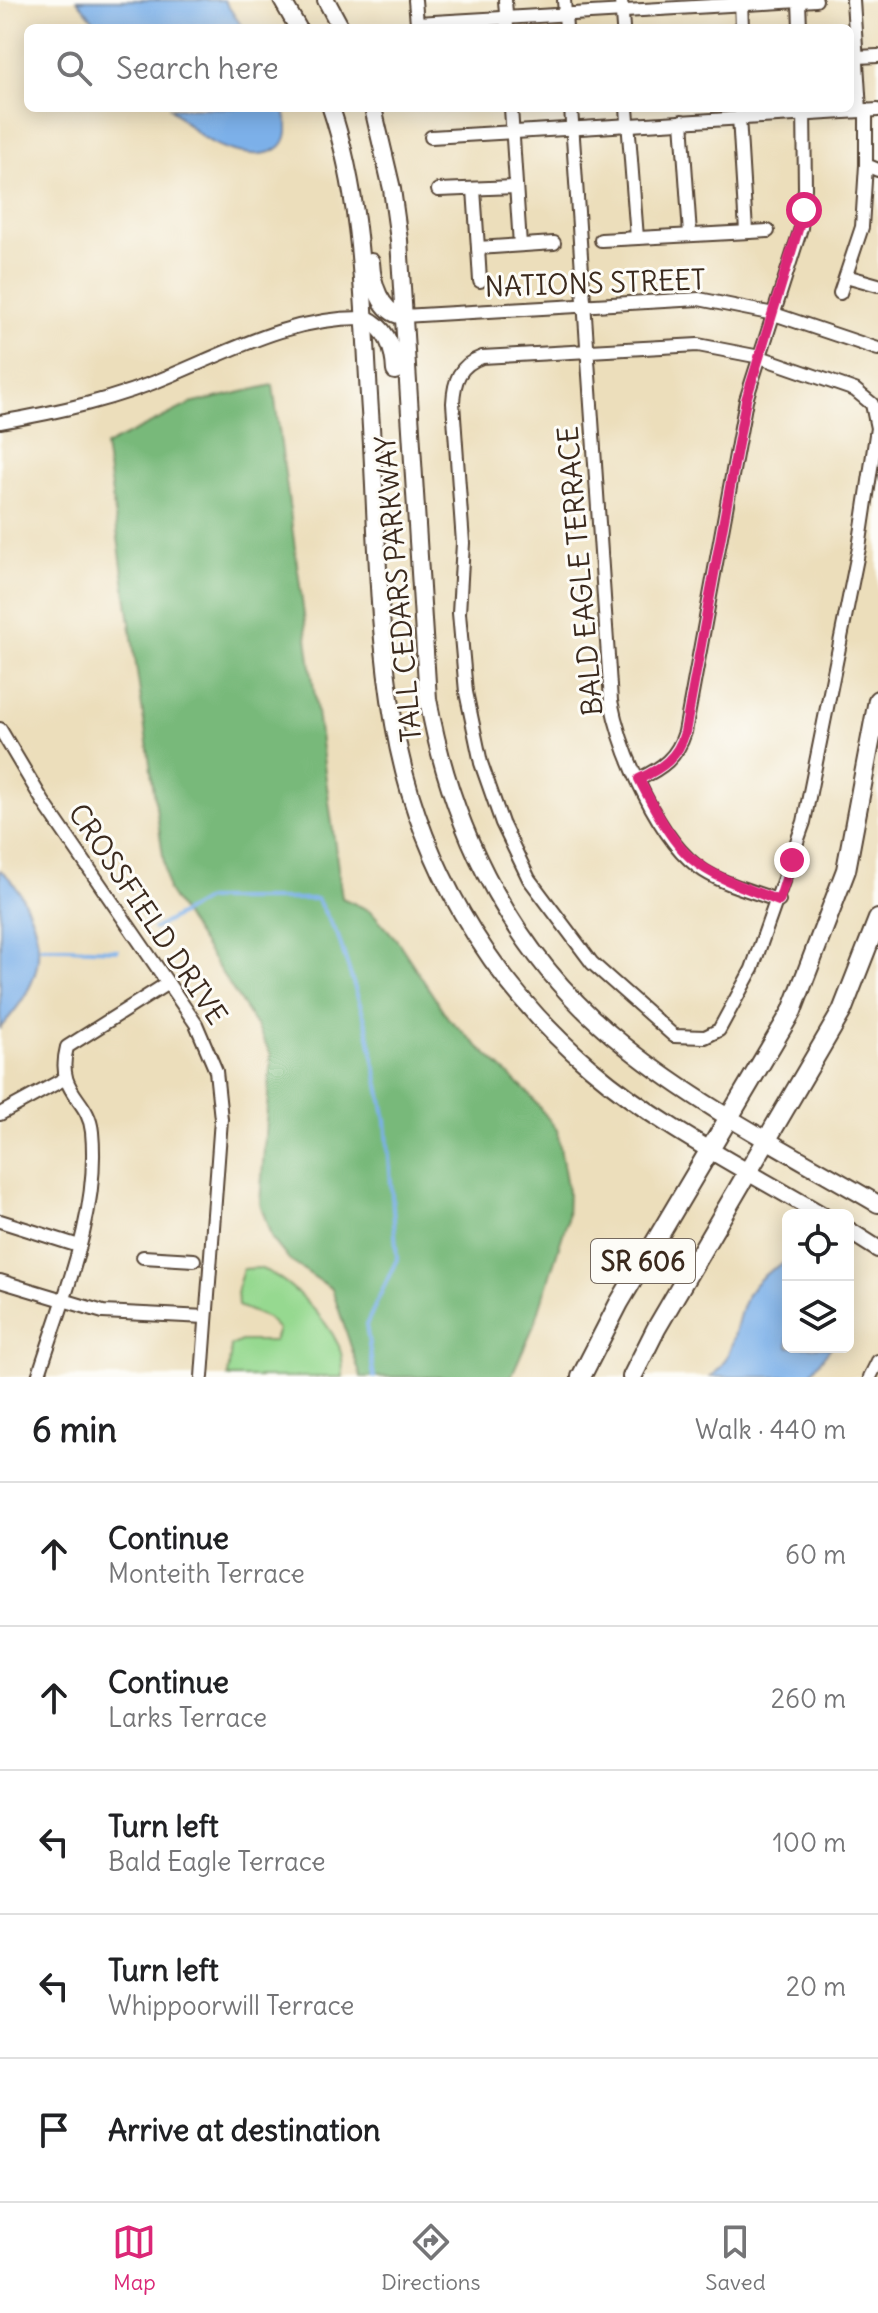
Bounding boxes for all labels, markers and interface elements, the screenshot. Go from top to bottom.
search box [24,24,854,112]
icon: search [52,46,96,90]
text: Search here [116,49,279,87]
route start [786,192,822,228]
street label: NATIONS STREET [484,261,706,305]
street label: BALD EAGLE TERRACE [549,425,611,717]
street label: TALL CEDARS PARKWAY [367,434,429,744]
street label: CROSSFIELD DRIVE [61,797,235,1031]
route end [774,842,810,878]
map controls [782,1209,854,1353]
button: locate [782,1209,854,1281]
road number: SR 606 [591,1239,695,1283]
button: layers [782,1281,854,1353]
text: 6 min [32,1408,117,1451]
text: Walk · 440 m [695,1413,846,1446]
text: Continue [108,1519,229,1557]
icon: ahead [32,1532,76,1576]
text: 60 m [785,1538,846,1571]
text: Monteith Terrace [108,1557,305,1590]
text: Continue [108,1663,229,1701]
icon: ahead [32,1676,76,1720]
text: 260 m [771,1682,846,1715]
text: Larks Terrace [108,1701,267,1734]
text: Turn left [108,1807,219,1845]
icon: left [32,1820,76,1864]
text: 100 m [772,1826,846,1859]
text: Bald Eagle Terrace [108,1845,326,1878]
text: Turn left [108,1951,219,1989]
icon: left [32,1964,76,2008]
text: 20 m [786,1970,846,2003]
text: Whippoorwill Terrace [108,1989,354,2022]
icon: arrive [32,2108,76,2152]
text: Arrive at destination [108,2111,380,2149]
tab: Map [112,2220,156,2296]
tab: Directions [381,2220,481,2296]
tab: Saved [705,2220,766,2296]

